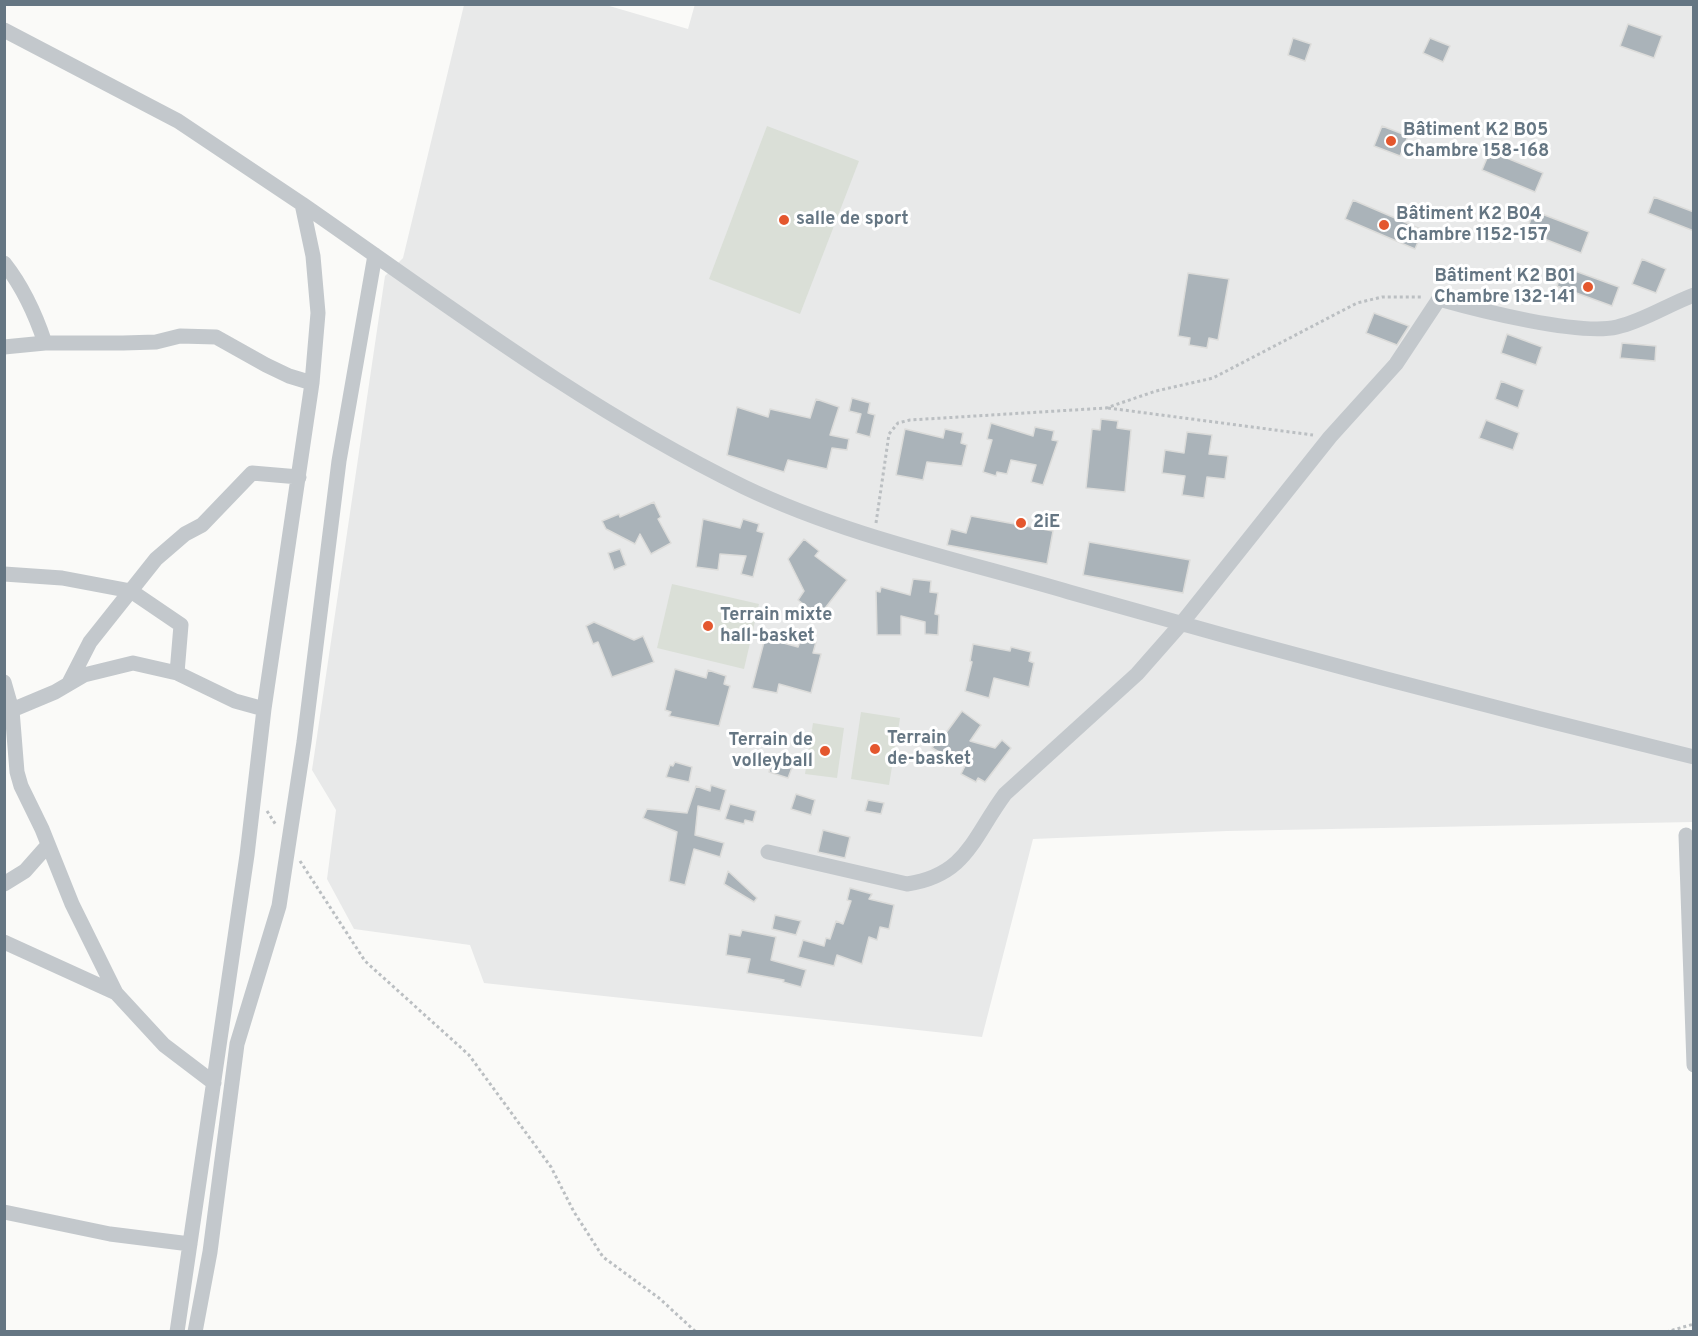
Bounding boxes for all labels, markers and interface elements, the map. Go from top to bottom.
place label: Bâtiment K2 B05 Chambre 158-168 [1403,120,1549,162]
marker: Bâtiment K2 B05 Chambre 158-168 [1384,134,1398,148]
place label: Bâtiment K2 B04 Chambre 1152-157 [1396,204,1548,246]
place label: salle de sport [796,209,909,231]
marker: salle de sport [777,213,791,227]
marker: Bâtiment K2 B04 Chambre 1152-157 [1377,218,1391,232]
place label: Bâtiment K2 B01 Chambre 132-141 [1434,266,1576,308]
marker: Bâtiment K2 B01 Chambre 132-141 [1581,280,1595,294]
place label: 2iE [1033,512,1060,534]
marker: 2iE [1014,516,1028,530]
place label: Terrain mixte hall-basket [720,605,832,648]
marker: Terrain mixte hall-basket [701,619,715,633]
place label: Terrain de-basket [887,728,971,771]
place label: Terrain de volleyball [728,730,813,772]
marker: Terrain de-basket [868,742,882,756]
marker: Terrain de volleyball [818,744,832,758]

